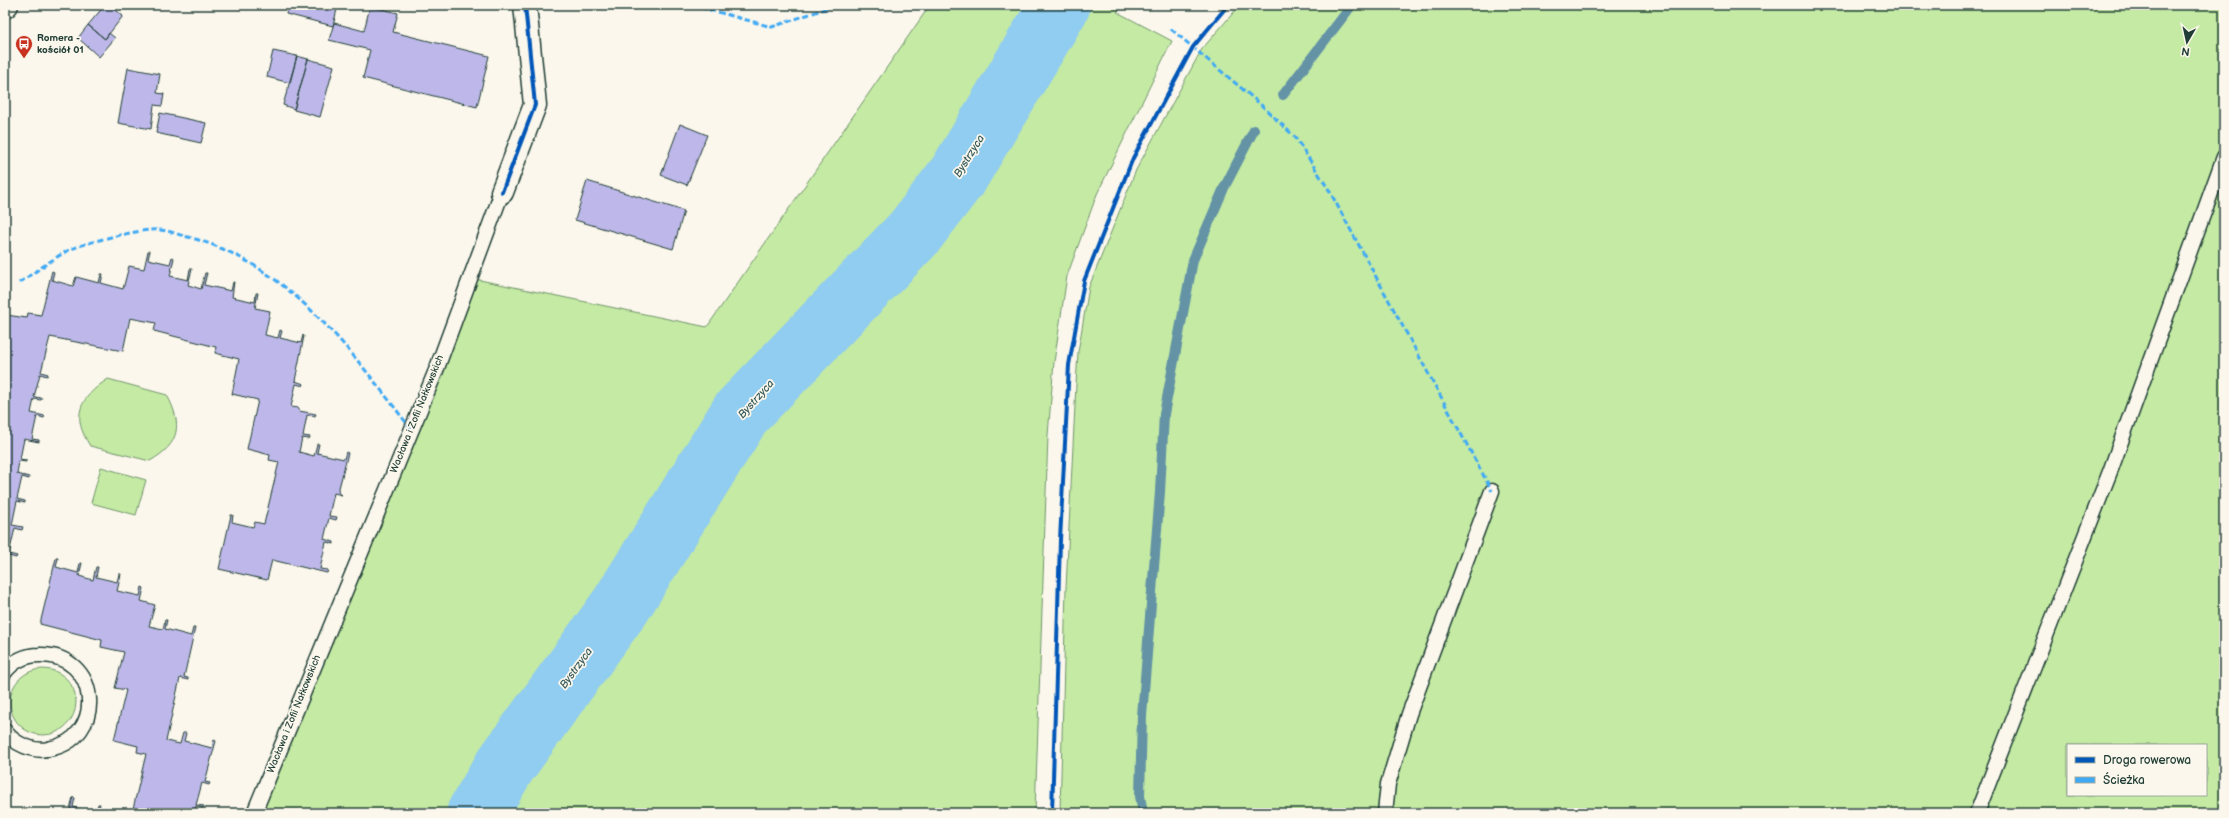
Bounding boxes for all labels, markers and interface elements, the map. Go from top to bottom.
north arrow [2167,22,2207,62]
place label: Romera - kościół 01 [37,32,84,56]
bus stop icon: Romera - kościół 01 [14,34,34,59]
text: N [2180,44,2191,58]
water label: Bystrzyca [951,132,987,180]
street label: Wacława i Zofii Nałkowskich [388,353,446,475]
water label: Bystrzyca [735,377,777,421]
water label: Bystrzyca [557,645,595,691]
street label: Wacława i Zofii Nałkowskich [265,653,323,775]
legend [2067,744,2207,796]
text: Droga rowerowa [2103,753,2191,768]
text: Ścieżka [2103,771,2145,788]

